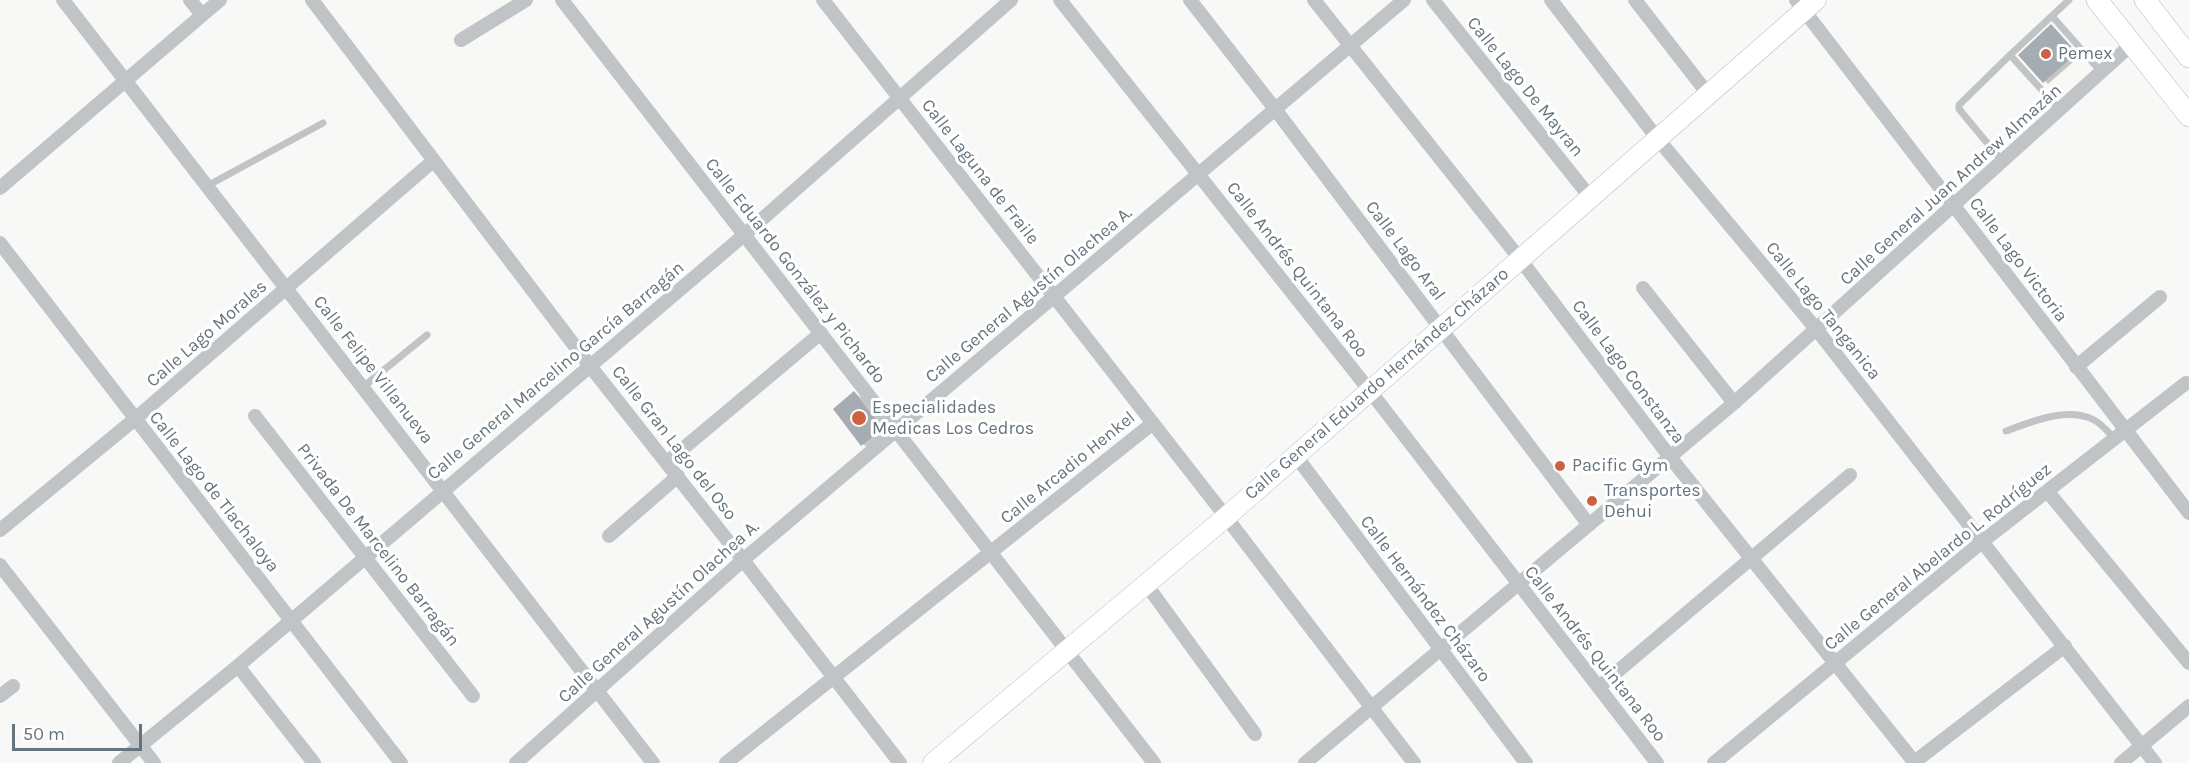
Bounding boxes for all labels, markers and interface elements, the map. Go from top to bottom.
street label: Calle Lago De Mayran [1462,13,1588,161]
place label: Pemex [2058,43,2112,65]
marker: Pemex [2039,47,2053,61]
street label: Calle General Juan Andrew Almazán [1836,80,2066,290]
street label: Calle Laguna de Fraile [916,95,1044,249]
street label: Calle Eduardo González y Pichardo [700,154,890,388]
street label: Calle Andrés Quintana Roo [1222,178,1372,362]
street label: Calle Lago Victoria [1964,193,2072,327]
street label: Calle Lago Aral [1361,197,1449,305]
street label: Calle General Agustín Olachea A. [921,202,1137,388]
street label: Calle Lago Tanganica [1761,238,1885,384]
street label: Calle General Marcelino García Barragán [423,257,689,485]
street label: Calle General Eduardo Hernández Cházaro [1241,263,1513,505]
street label: Calle Lago Morales [142,276,272,392]
street label: Calle Felipe Villanueva [308,291,438,449]
street label: Calle Lago Constanza [1567,296,1689,448]
street label: Calle Gran Lago del Oso [607,361,741,525]
place label: Especialidades Medicas Los Cedros [872,397,1034,440]
street label: Calle Lago de Tlachaloya [144,407,284,577]
street label: Calle Arcadio Henkel [996,407,1140,529]
marker: Especialidades Medicas Los Cedros [850,409,868,427]
street label: Privada De Marcelino Barragán [292,439,464,651]
place label: Pacific Gym [1572,455,1668,477]
marker: Pacific Gym [1553,459,1567,473]
street label: Calle General Abelardo L. Rodríguez [1820,459,2056,655]
place label: Transportes Dehui [1604,480,1701,522]
marker: Transportes Dehui [1585,494,1599,508]
street label: Calle Hernández Cházaro [1355,511,1495,687]
street label: Calle General Agustín Olachea A. [554,516,764,708]
street label: Calle Andrés Quintana Roo [1520,562,1670,746]
scale bar [15,712,146,750]
text: 50 m [23,723,65,745]

